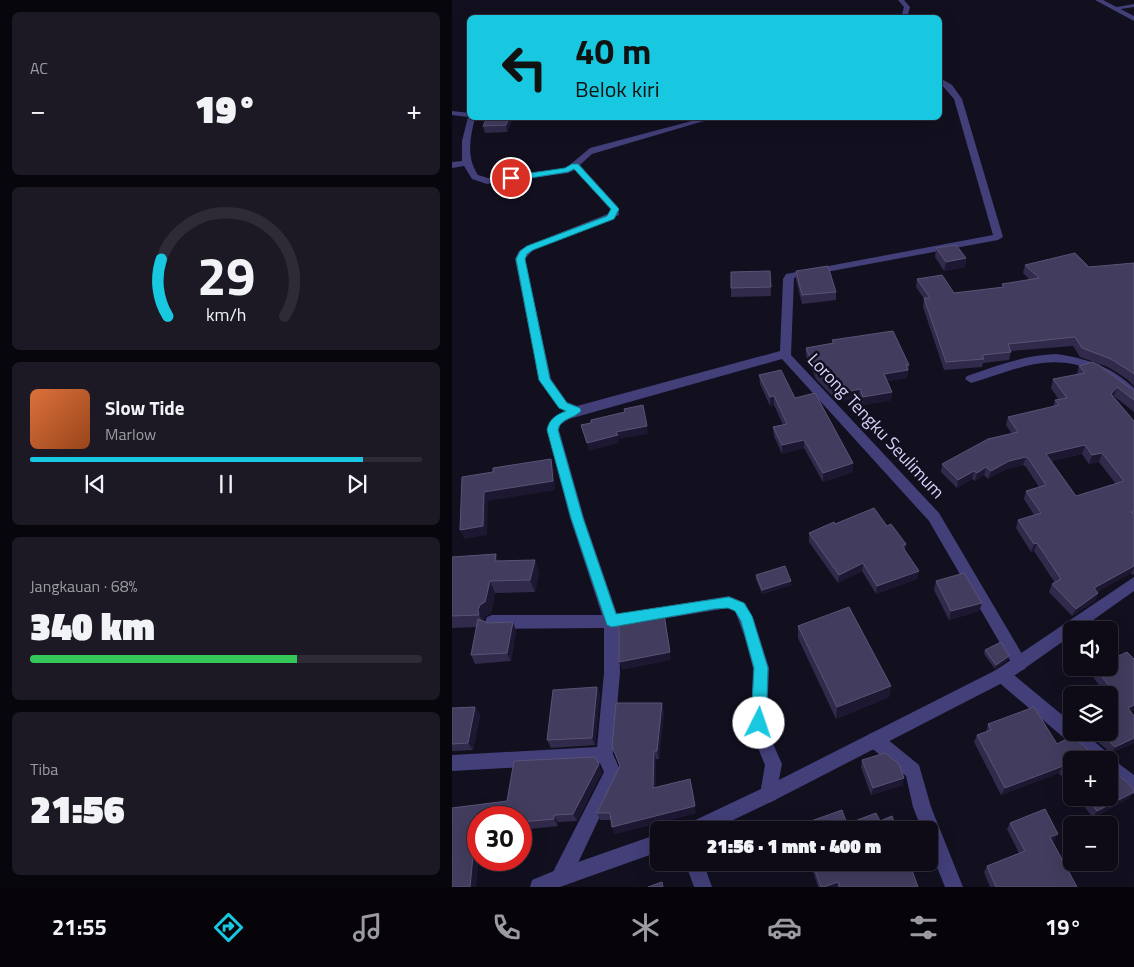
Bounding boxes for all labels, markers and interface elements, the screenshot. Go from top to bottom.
text: 40 m [575,24,651,78]
icon: left [492,35,557,100]
text: AC [30,56,48,80]
text: Belok kiri [575,72,660,106]
text: 19° [195,80,257,138]
text: − [30,88,46,131]
text: + [406,88,422,131]
pin [490,157,532,199]
icon: arrive [497,164,525,192]
text: 29 [197,236,255,315]
text: km/h [206,301,246,328]
street label: Lorong Tengku Seulimum [801,347,951,505]
text: Slow Tide [105,393,184,422]
text: Marlow [105,422,156,446]
icon: previous [81,470,109,498]
icon: pause [212,470,240,498]
icon: next [343,470,371,498]
text: Jangkauan · 68% [30,574,138,598]
text: 340 km [30,597,155,655]
map controls [1063,621,1118,871]
button: sound [1063,621,1118,676]
button: layers [1063,686,1118,741]
position arrow [732,696,784,748]
button: + [1063,751,1118,806]
text: Tiba [30,757,58,781]
text: 21:56 [30,780,125,838]
speed limit sign: 30 [467,806,532,871]
button: − [1063,816,1118,871]
text: 21:56 · 1 mnt · 400 m [707,831,881,860]
text: 21:55 [52,910,107,944]
icon: directions [211,910,246,945]
icon: music [350,910,385,945]
icon: phone [489,910,524,945]
icon: climate [628,910,663,945]
icon: car [767,910,802,945]
icon: filters [906,910,941,945]
text: 19° [1045,910,1082,944]

